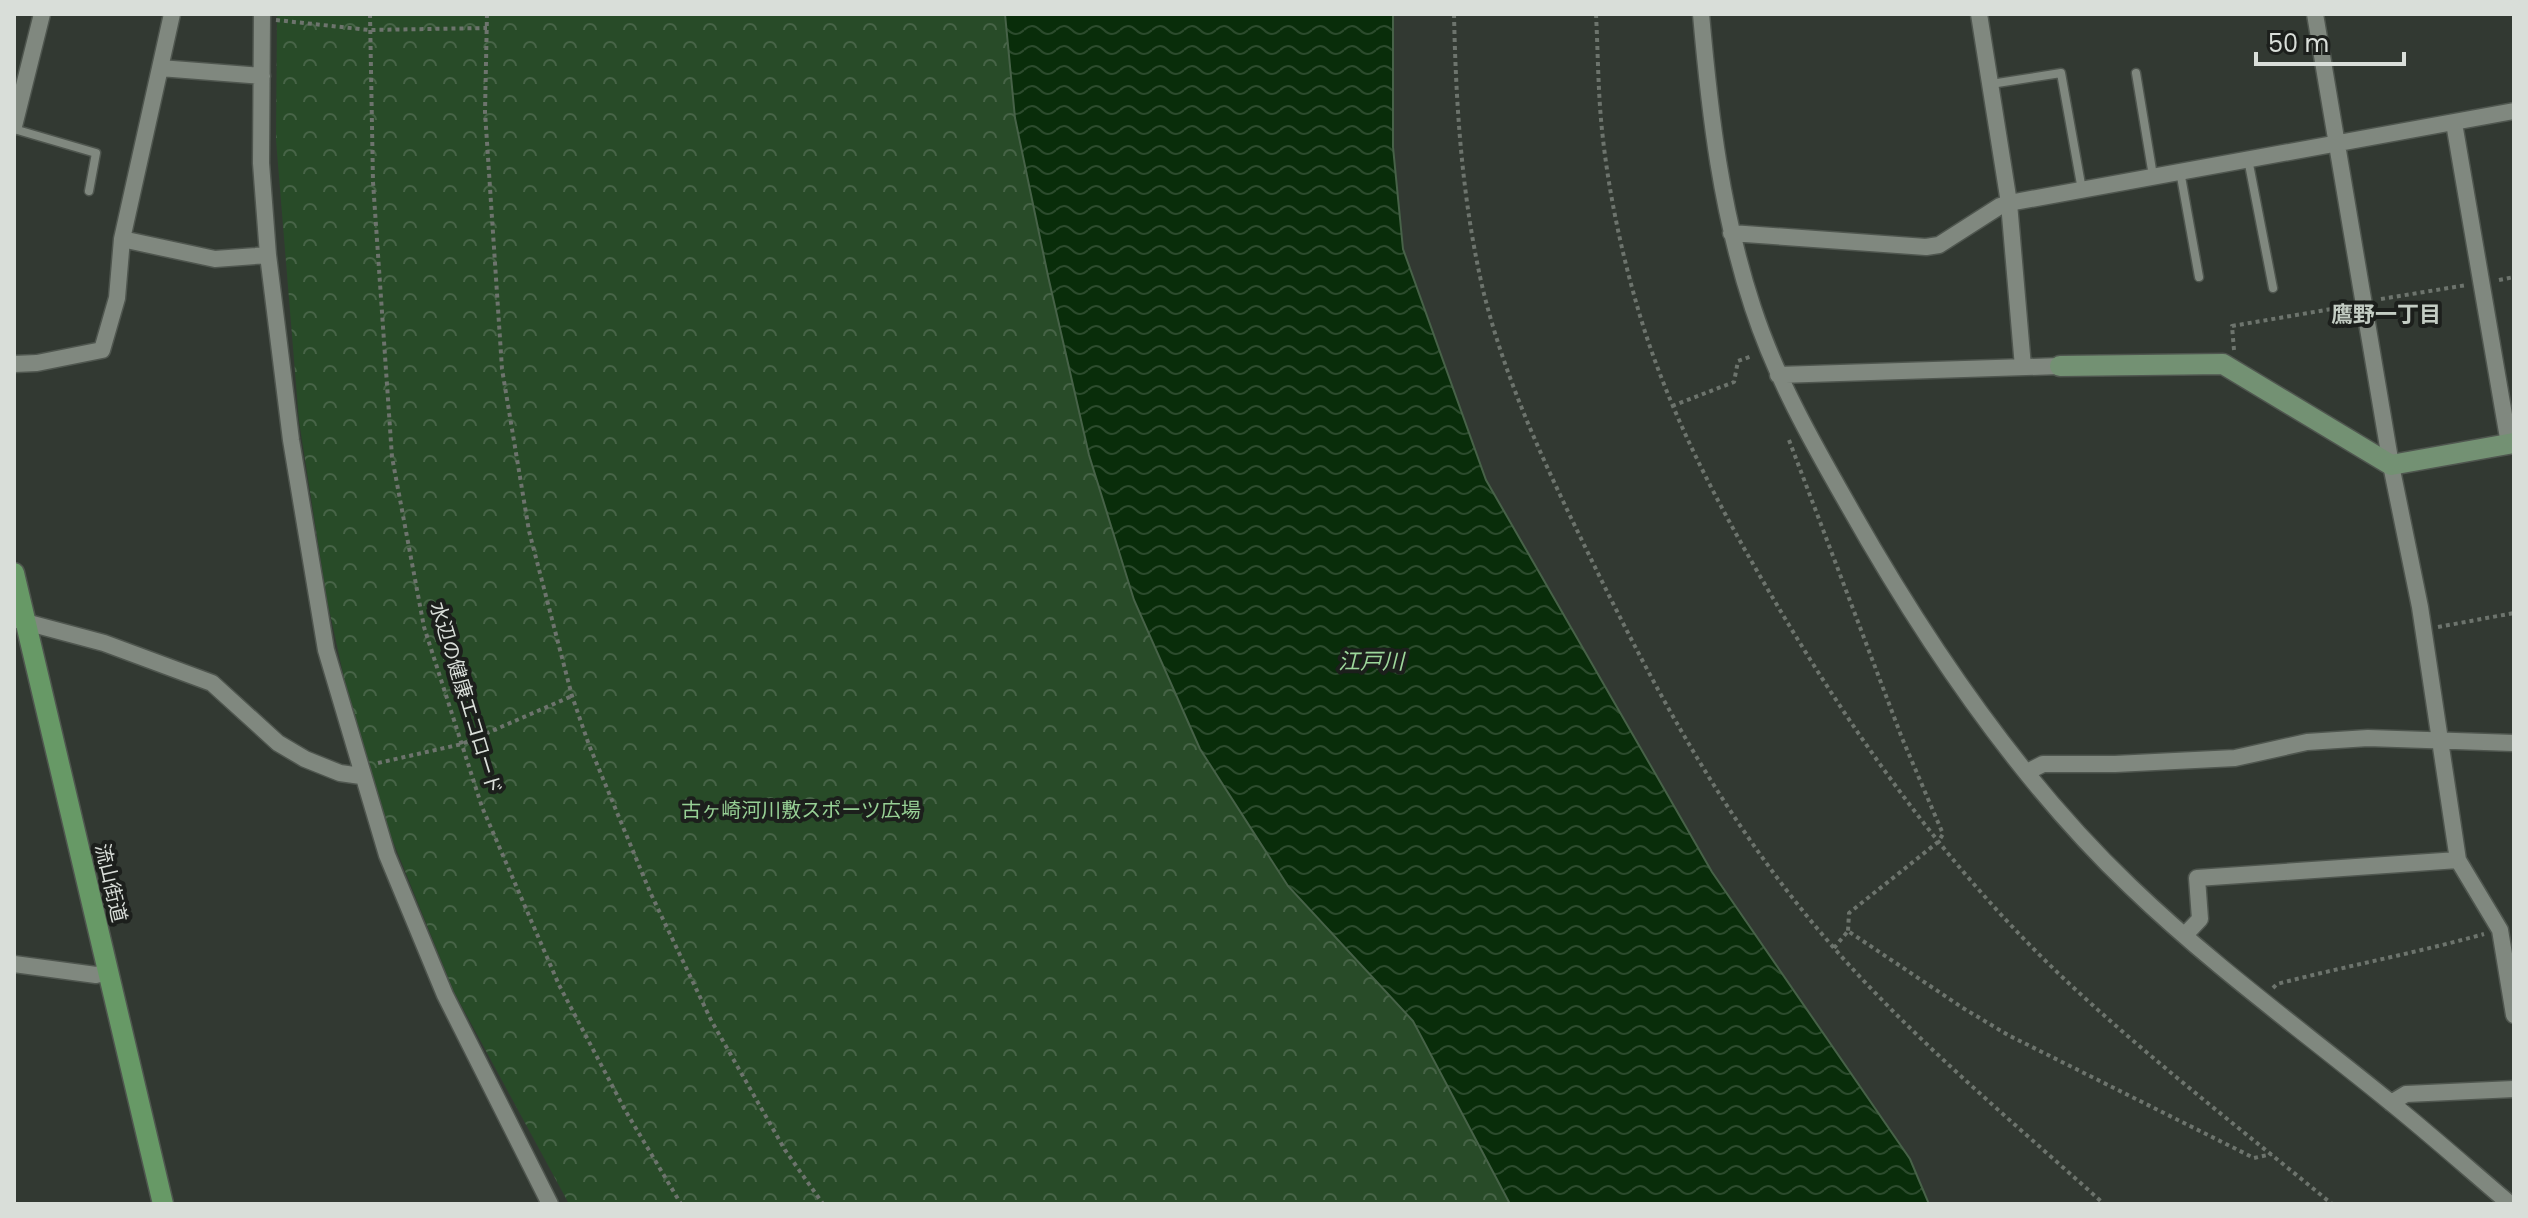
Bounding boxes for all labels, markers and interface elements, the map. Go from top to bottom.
scale bar [2256,16,2404,66]
text: 50 m [2268,27,2329,60]
district label: 鷹野一丁目 [2331,299,2441,330]
street label: 水辺の健康エコロード [423,598,509,798]
water label: 江戸川 [1338,646,1406,677]
park label: 古ヶ崎河川敷スポーツ広場 [681,796,921,824]
street label: 流山街道 [88,841,134,925]

